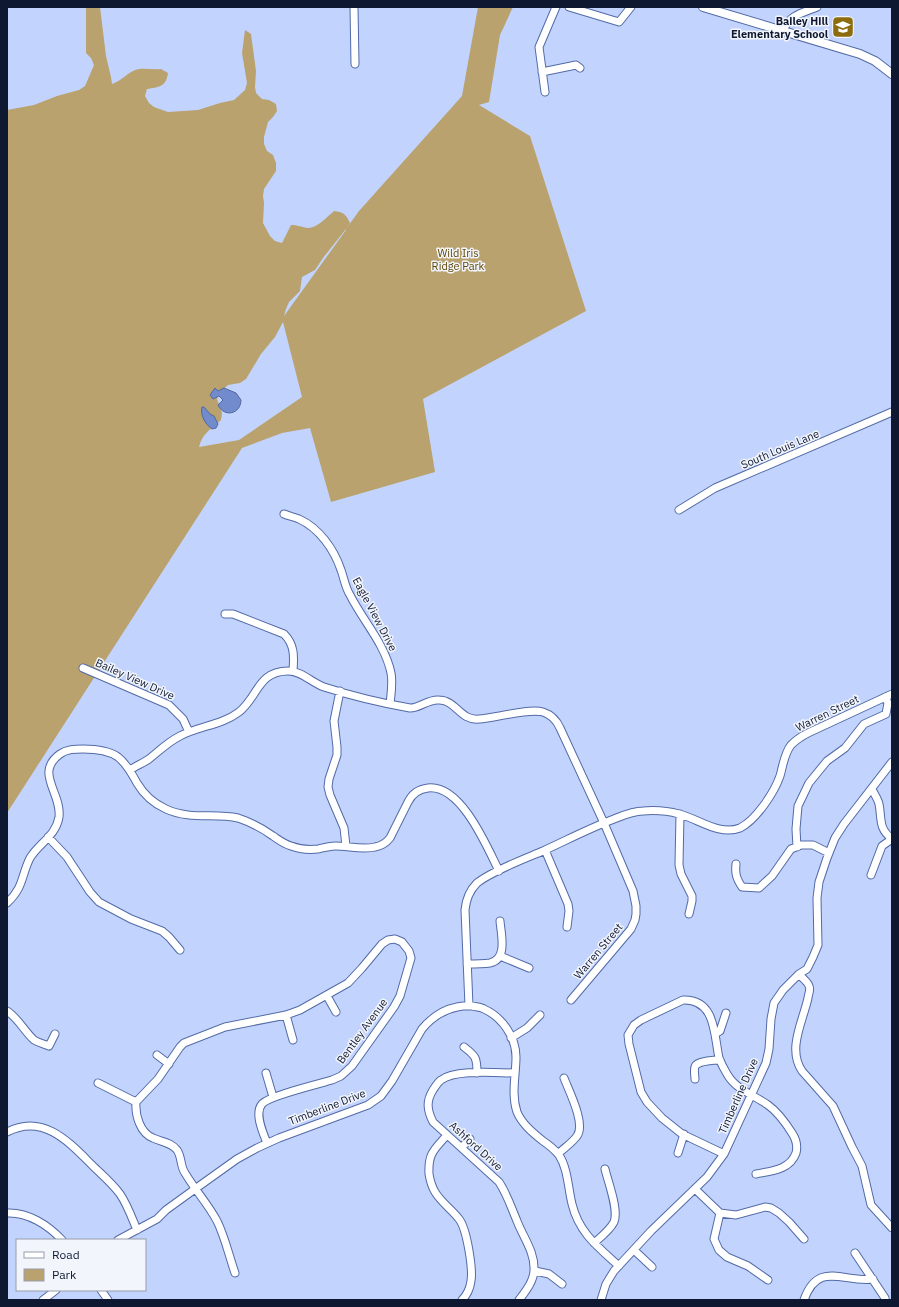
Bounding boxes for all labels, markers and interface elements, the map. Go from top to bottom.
place label: Bailey Hill Elementary School [731,14,829,41]
school or university icon: Bailey Hill Elementary School [830,14,856,40]
park label: Wild Iris Ridge Park [432,246,485,273]
street label: South Louis Lane [739,426,821,472]
street label: Eagle View Drive [350,575,400,653]
street label: Bailey View Drive [93,655,177,703]
street label: Warren Street [793,692,861,734]
street label: Warren Street [571,920,626,982]
street label: Bentley Avenue [334,996,390,1066]
street label: Timberline Drive [715,1056,761,1136]
street label: Timberline Drive [287,1086,367,1128]
street label: Ashford Drive [446,1118,506,1174]
legend [16,1239,146,1291]
text: Road [52,1247,80,1262]
text: Park [52,1267,77,1282]

